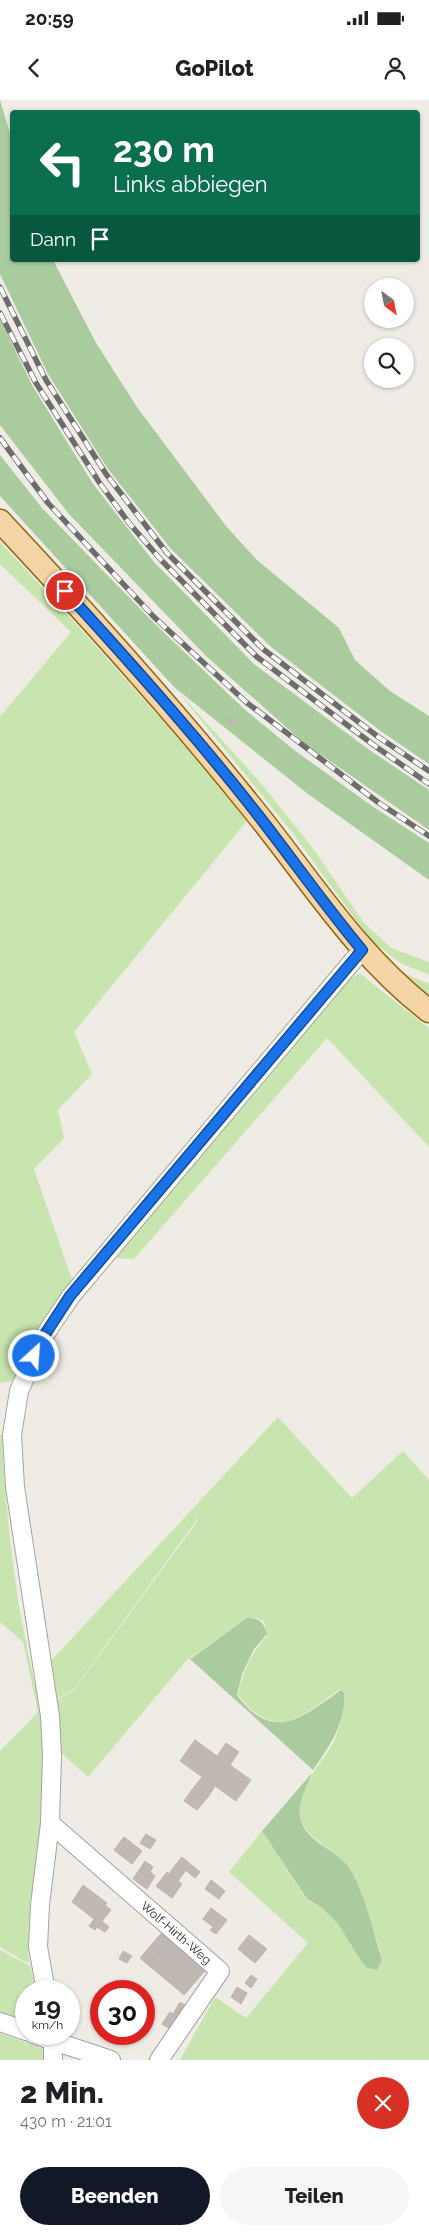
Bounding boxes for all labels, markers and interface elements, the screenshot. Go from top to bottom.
text: 20:59 [25,7,74,29]
icon: back [20,54,48,82]
icon: person [381,54,409,82]
text: GoPilot [175,55,254,81]
text: 230 m [113,129,215,170]
icon: left [30,130,95,195]
text: Links abbiegen [113,171,268,197]
icon: arrive [86,225,114,253]
text: Dann [30,228,76,250]
north arrow [364,278,414,328]
map controls [364,278,414,388]
button: search [364,338,414,388]
pin [44,570,86,612]
icon: arrive [51,577,79,605]
position arrow [7,1329,59,1381]
street label: Wolf-Hirth-Weg [138,1899,214,1967]
speed limit sign: 30 [90,1980,155,2045]
text: 19 [34,1991,61,2021]
text: km/h [32,2018,63,2032]
text: 2 Min. [20,2075,104,2110]
button: close [357,2077,409,2129]
text: 430 m · 21:01 [20,2112,112,2131]
button: Beenden [20,2167,210,2225]
button: Teilen [220,2167,409,2225]

